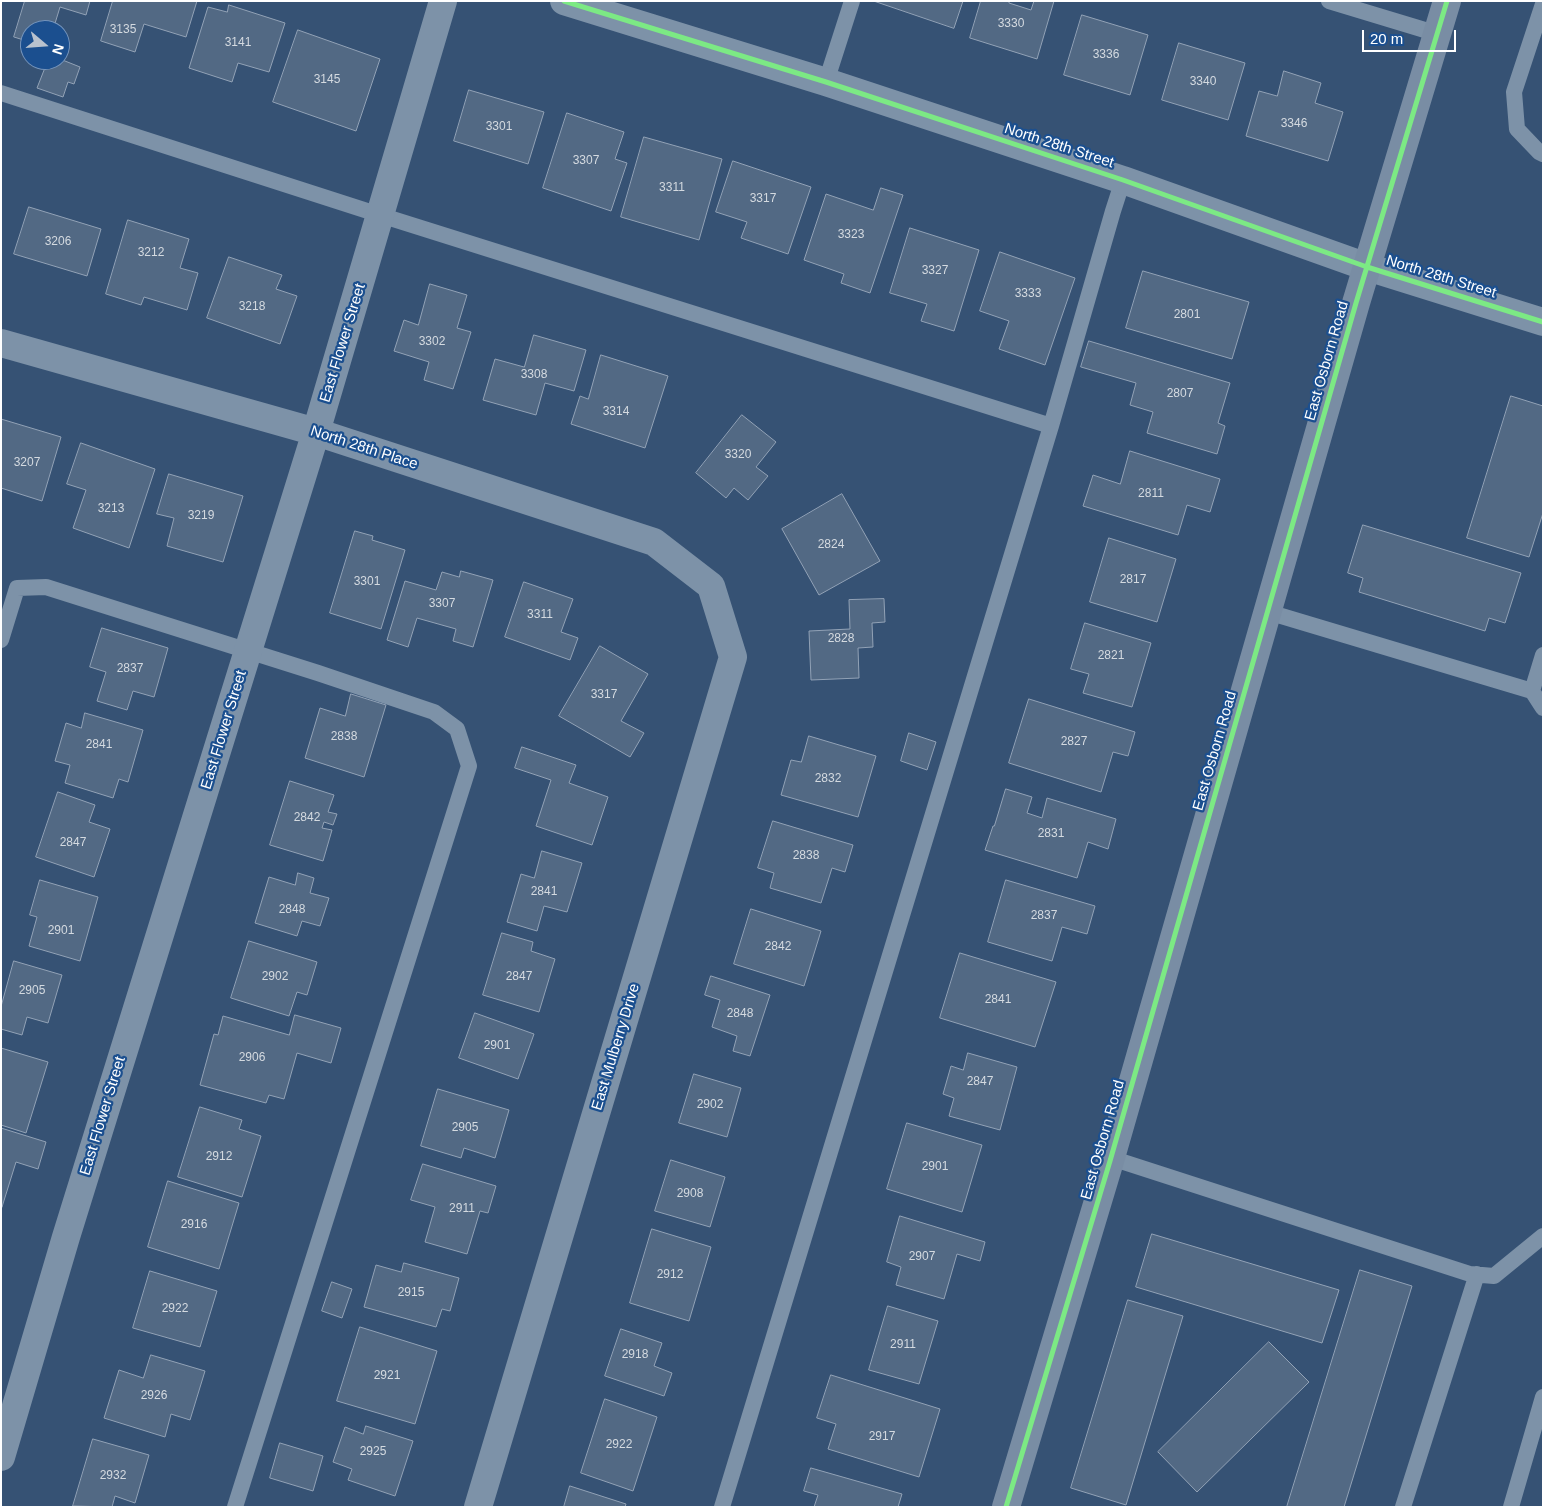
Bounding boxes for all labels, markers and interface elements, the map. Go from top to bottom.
house number: 3330 [998,17,1024,31]
north arrow [20,20,70,70]
scale bar [1364,20,1458,52]
house number: 3135 [110,23,136,37]
text: 20 m [1370,30,1403,47]
house number: 3141 [225,36,251,50]
text: N [49,42,67,57]
house number: 3336 [1093,48,1119,62]
house number: 3145 [314,73,340,87]
house number: 3340 [1190,75,1216,89]
house number: 3346 [1281,117,1307,131]
house number: 3301 [486,120,512,134]
street label: North 28th Street [1002,120,1116,172]
house number: 3307 [573,154,599,168]
house number: 3311 [659,181,685,195]
house number: 3317 [750,192,776,206]
house number: 3323 [838,228,864,242]
house number: 3206 [45,235,71,249]
house number: 3212 [138,246,164,260]
street label: North 28th Street [1384,252,1498,302]
house number: 3327 [922,264,948,278]
street label: East Flower Street [316,281,370,405]
house number: 3333 [1015,287,1041,301]
street label: East Osborn Road [1301,299,1353,423]
house number: 3218 [239,300,265,314]
house number: 2801 [1174,308,1200,322]
house number: 3302 [419,335,445,349]
house number: 3308 [521,368,547,382]
house number: 2807 [1167,387,1193,401]
house number: 3314 [603,405,629,419]
street label: North 28th Place [308,422,420,474]
house number: 3320 [725,448,751,462]
house number: 3207 [14,456,40,470]
house number: 2811 [1138,487,1164,501]
house number: 3213 [98,502,124,516]
house number: 3219 [188,509,214,523]
house number: 2824 [818,538,844,552]
house number: 2817 [1120,573,1146,587]
house number: 3301 [354,575,380,589]
house number: 3307 [429,597,455,611]
house number: 3311 [527,608,553,622]
house number: 2828 [828,632,854,646]
house number: 2821 [1098,649,1124,663]
house number: 2837 [117,662,143,676]
street label: East Flower Street [197,668,251,792]
house number: 3317 [591,688,617,702]
street label: East Osborn Road [1189,689,1241,813]
house number: 2838 [331,730,357,744]
house number: 2827 [1061,735,1087,749]
house number: 2841 [86,738,112,752]
house number: 2832 [815,772,841,786]
house number: 2842 [294,811,320,825]
house number: 2831 [1038,827,1064,841]
house number: 2847 [60,836,86,850]
house number: 2838 [793,849,819,863]
house number: 2841 [531,885,557,899]
house number: 2848 [279,903,305,917]
house number: 2837 [1031,909,1057,923]
house number: 2901 [48,924,74,938]
house number: 2842 [765,940,791,954]
house number: 2902 [262,970,288,984]
house number: 2847 [506,970,532,984]
street label: East Mulberry Drive [588,981,644,1113]
house number: 2905 [19,984,45,998]
house number: 2841 [985,993,1011,1007]
house number: 2848 [727,1007,753,1021]
house number: 2901 [484,1039,510,1053]
house number: 2906 [239,1051,265,1065]
street label: East Flower Street [76,1054,130,1178]
house number: 2847 [967,1075,993,1089]
street label: East Osborn Road [1077,1078,1129,1202]
house number: 2902 [697,1098,723,1112]
house number: 2905 [452,1121,478,1135]
house number: 2912 [206,1150,232,1164]
house number: 2901 [922,1160,948,1174]
house number: 2908 [677,1187,703,1201]
house number: 2911 [449,1202,475,1216]
house number: 2916 [181,1218,207,1232]
house number: 2907 [909,1250,935,1264]
house number: 2912 [657,1268,683,1282]
house number: 2915 [398,1286,424,1300]
house number: 2922 [162,1302,188,1316]
house number: 2911 [890,1338,916,1352]
house number: 2918 [622,1348,648,1362]
house number: 2921 [374,1369,400,1383]
house number: 2926 [141,1389,167,1403]
house number: 2917 [869,1430,895,1444]
house number: 2922 [606,1438,632,1452]
house number: 2925 [360,1445,386,1459]
house number: 2932 [100,1469,126,1483]

